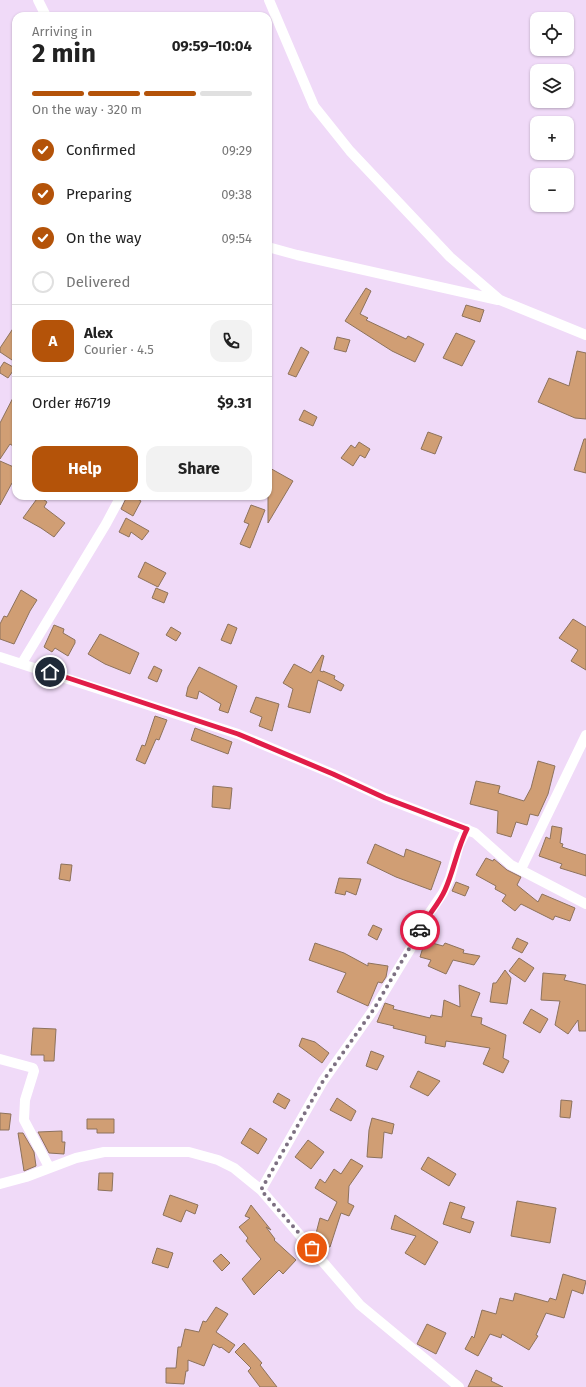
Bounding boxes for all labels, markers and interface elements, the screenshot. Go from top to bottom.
map controls [530,12,574,212]
button: locate [530,12,574,56]
text: Arriving in [32,24,92,39]
text: 09:59–10:04 [172,37,252,55]
text: 2 min [32,38,96,69]
button: layers [530,64,574,108]
text: On the way · 320 m [32,102,142,117]
button: + [530,116,574,160]
icon: check [32,139,54,161]
text: Confirmed [66,141,136,159]
text: 09:29 [222,143,252,158]
button: − [530,168,574,212]
icon: check [32,183,54,205]
text: Preparing [66,185,131,203]
text: 09:38 [221,187,252,202]
icon: check [32,227,54,249]
text: On the way [66,229,141,247]
text: 09:54 [221,231,252,246]
text: Delivered [66,273,130,291]
button: phone [210,320,252,362]
text: Alex [84,324,113,342]
text: A [49,332,57,350]
text: Courier · 4.5 [84,342,154,357]
text: Order #6719 [32,394,111,412]
text: $9.31 [217,394,252,412]
button: Help [32,446,138,492]
button: Share [146,446,252,492]
pin [33,655,67,689]
icon: home [39,661,61,683]
courier [400,910,440,950]
icon: car [409,919,431,941]
pin [295,1231,329,1265]
icon: bag [301,1237,323,1259]

